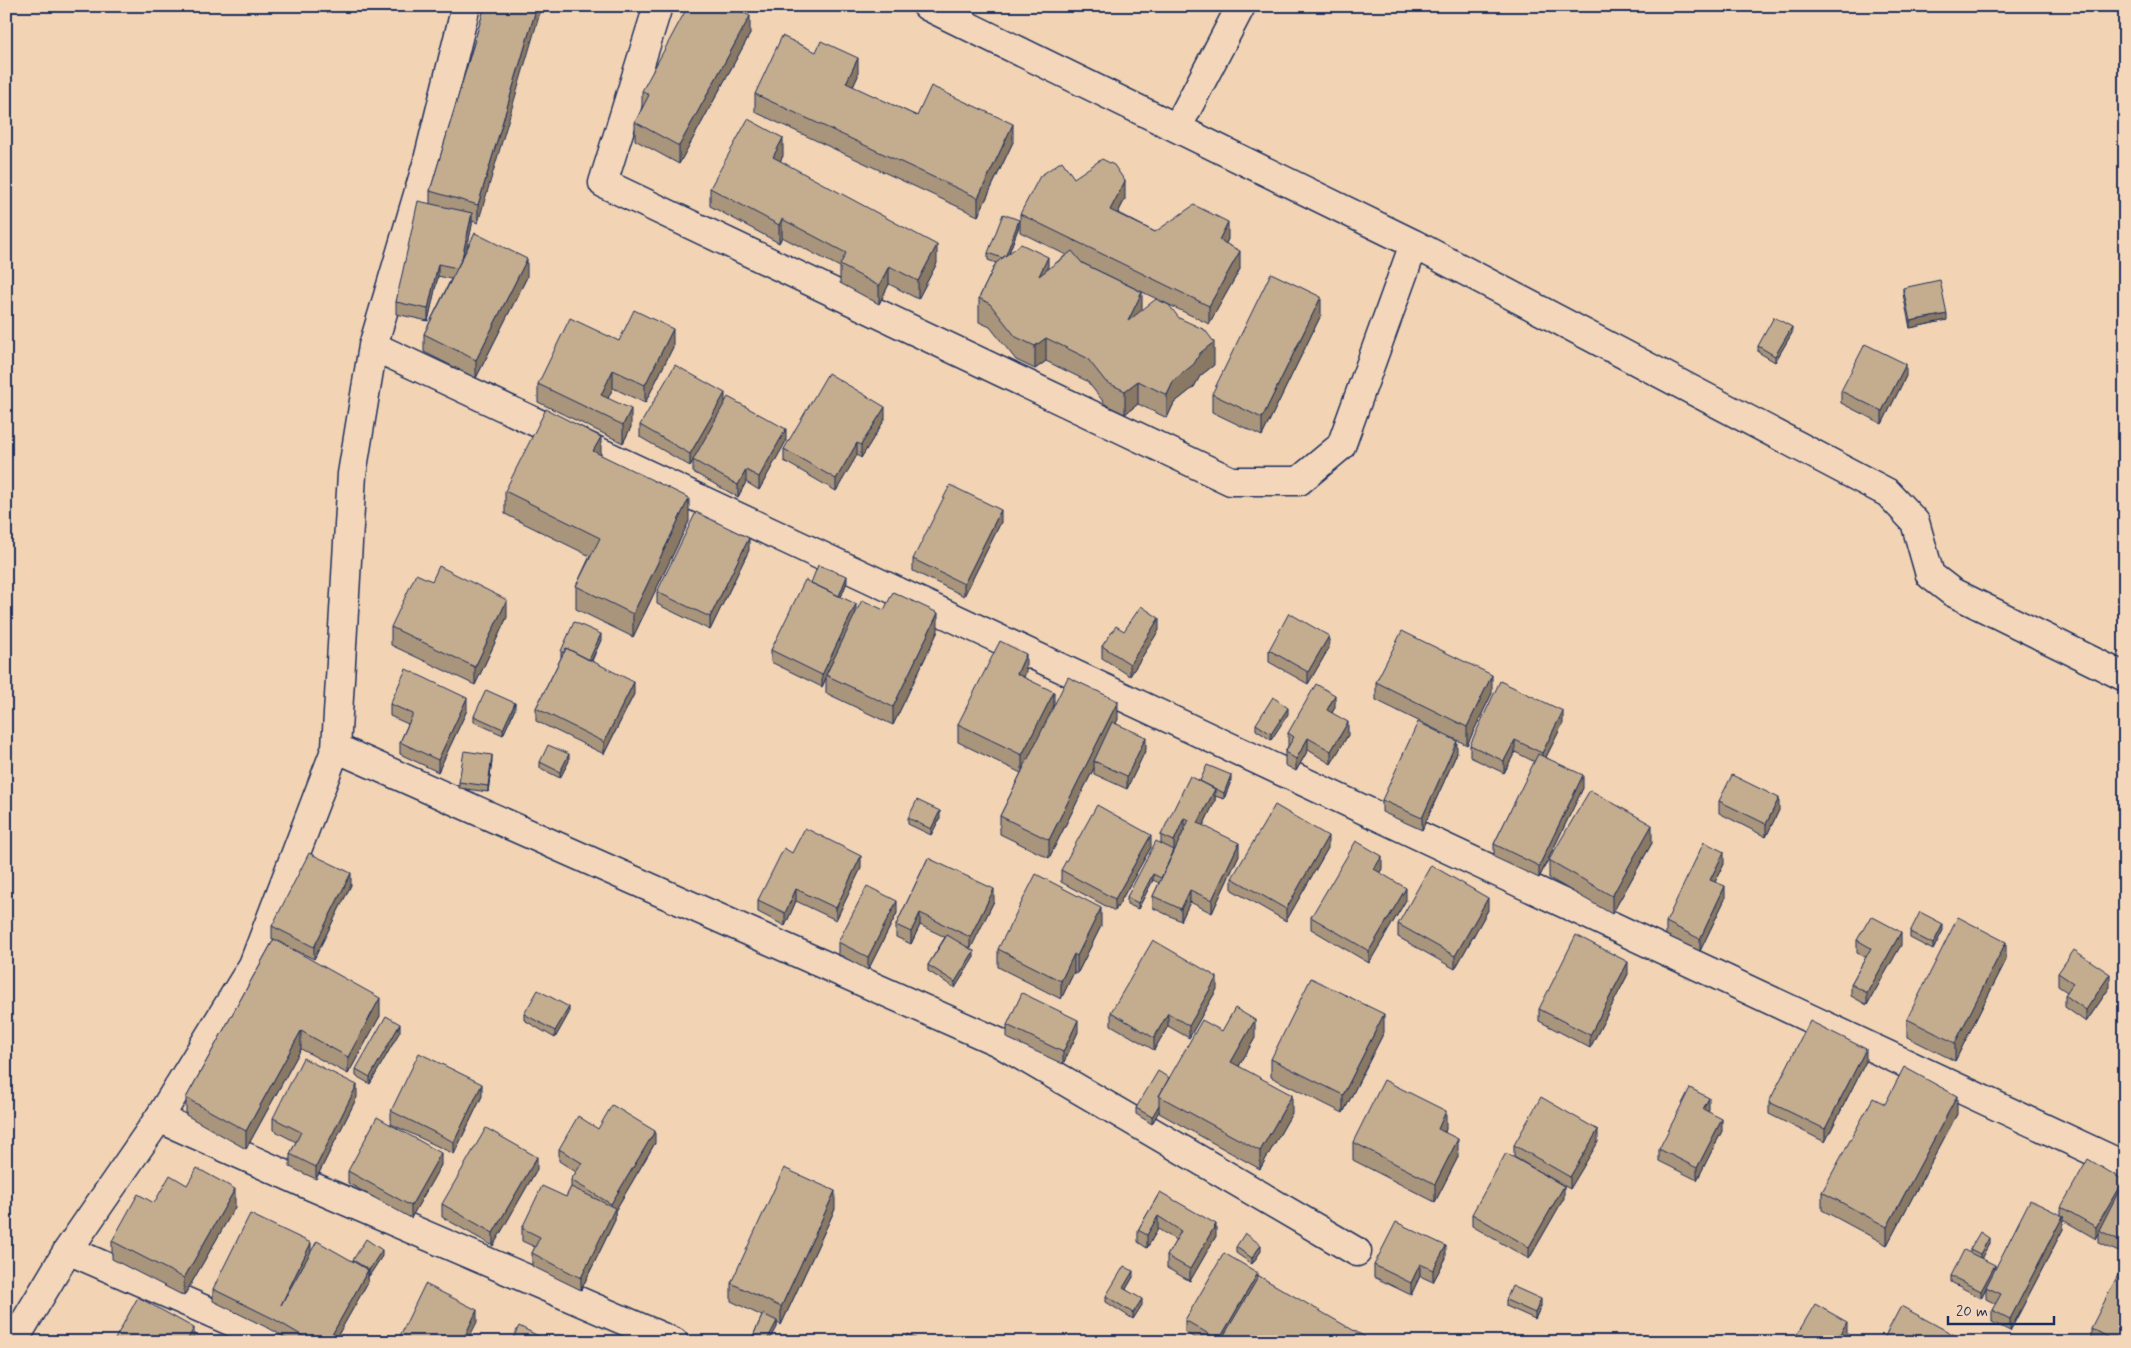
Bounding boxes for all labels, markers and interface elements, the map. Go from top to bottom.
scale bar [1948,1293,2055,1325]
text: 20 m [1956,1302,1988,1322]

